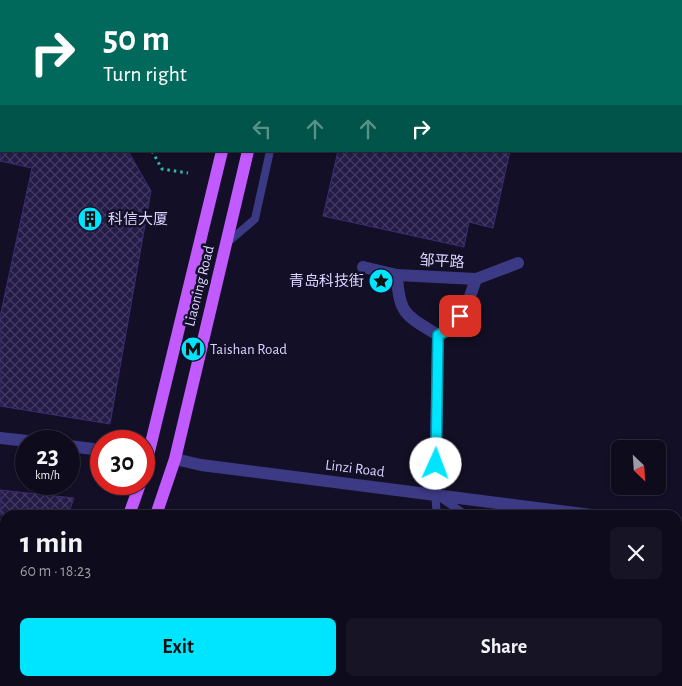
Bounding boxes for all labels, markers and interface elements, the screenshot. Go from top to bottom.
icon: right [20,20,85,85]
text: 50 m [103,22,170,57]
text: Turn right [103,63,187,85]
icon: left [248,115,276,143]
icon: ahead [301,115,329,143]
icon: ahead [354,115,382,143]
icon: right [407,115,435,143]
building icon: 科信大厦 [77,206,103,232]
place label: 科信大厦 [108,211,168,227]
street label: Liaoning Road [182,244,217,328]
street label: 邹平路 [419,252,465,270]
place icon: 青岛科技街 [368,268,394,294]
place label: 青岛科技街 [289,273,364,289]
pin [439,295,481,337]
icon: arrive [446,302,474,330]
metro station icon: Taishan Road [180,336,206,362]
place label: Taishan Road [210,342,287,357]
speed limit sign: 30 [90,430,155,495]
position arrow [409,437,461,489]
north arrow [611,440,666,495]
map controls [611,440,666,495]
text: 23 [36,444,59,469]
street label: Linzi Road [324,457,386,480]
text: km/h [35,469,60,481]
button: close [610,527,662,579]
text: 1 min [20,528,83,558]
text: 60 m · 18:23 [20,563,91,579]
button: Exit [20,618,336,676]
button: Share [346,618,662,676]

